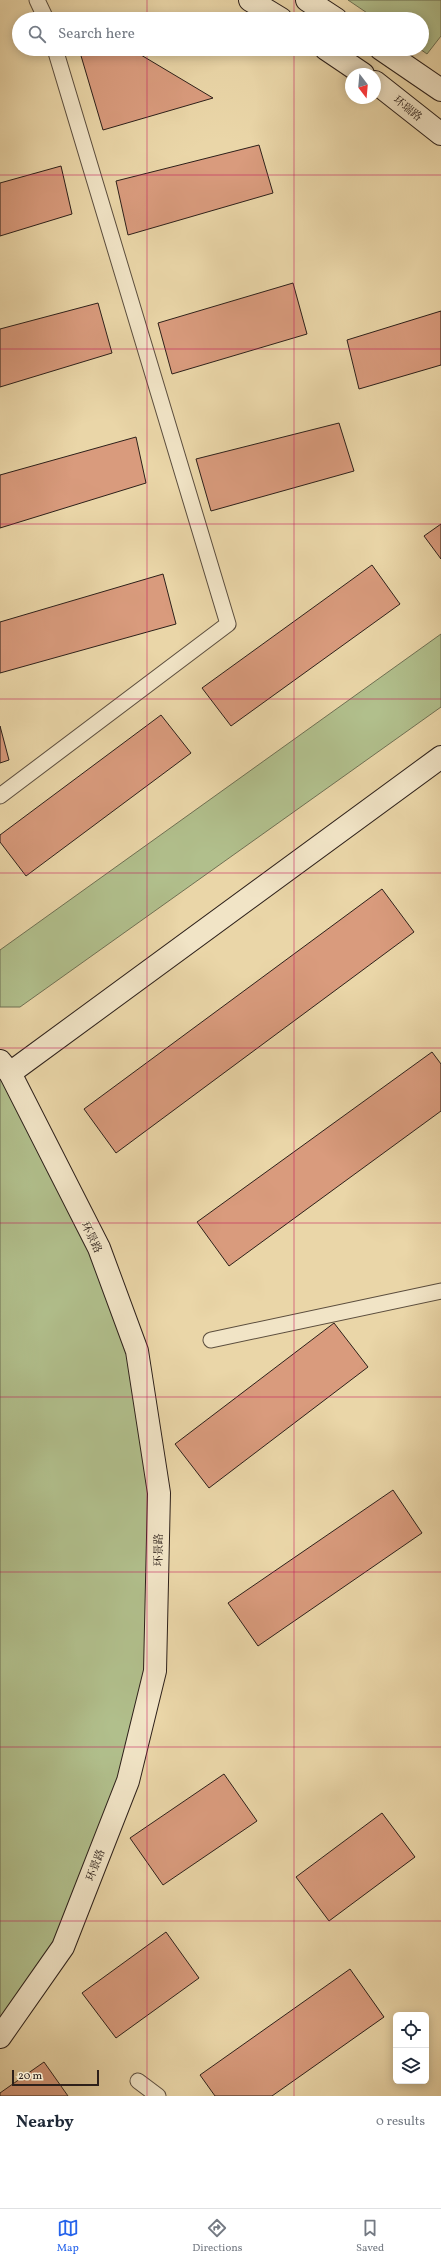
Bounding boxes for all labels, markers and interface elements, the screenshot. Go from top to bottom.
search box [12,12,429,56]
icon: search [26,23,48,45]
text: Search here [58,24,135,45]
north arrow [345,68,381,104]
street label: 环瑞路 [390,93,425,125]
street label: 环景路 [77,1220,105,1256]
street label: 环景路 [152,1533,167,1567]
street label: 环景路 [83,1847,109,1884]
map controls [393,2012,429,2084]
button: locate [393,2012,429,2048]
button: layers [393,2048,429,2084]
scale bar [12,2068,99,2087]
text: 20 m [18,2069,42,2084]
text: Nearby [16,2111,74,2134]
text: 0 results [376,2113,425,2131]
tab: Map [57,2217,79,2256]
tab: Directions [192,2217,243,2256]
tab: Saved [356,2217,384,2256]

